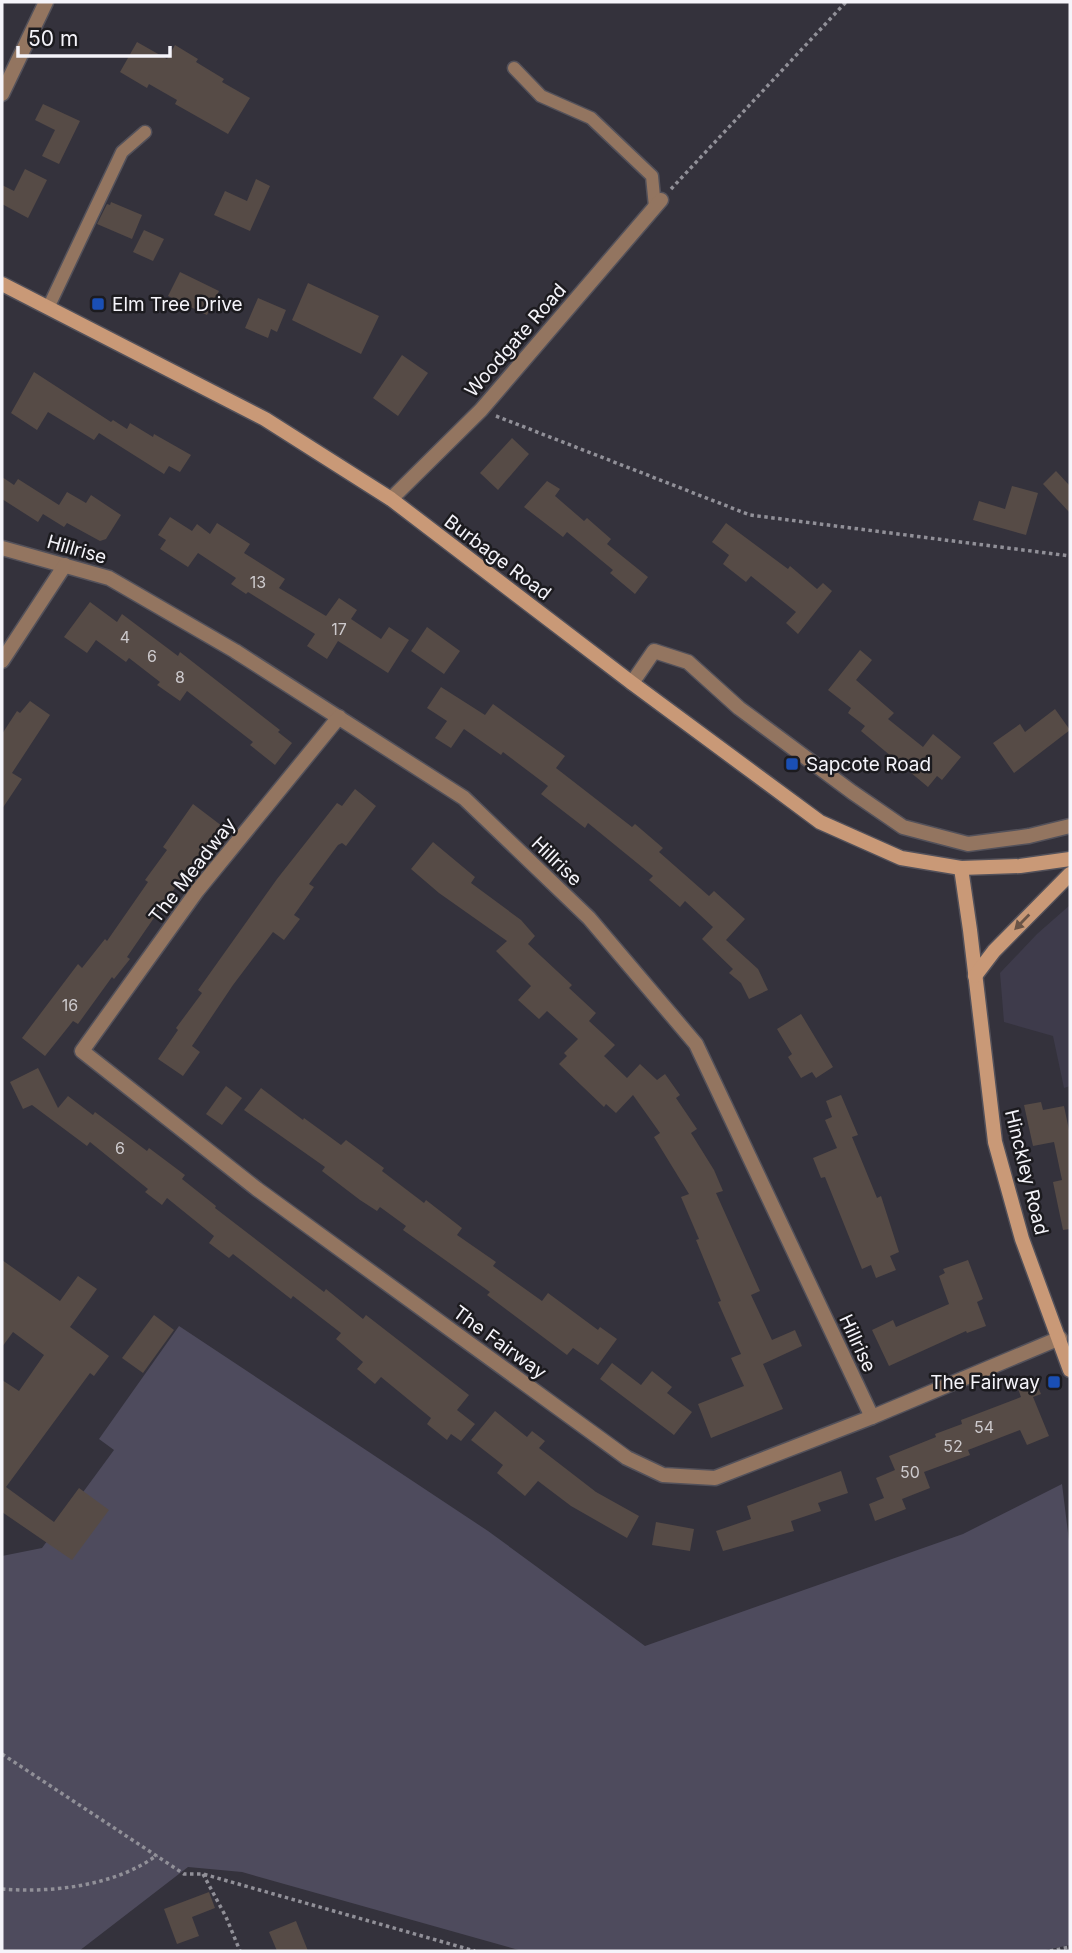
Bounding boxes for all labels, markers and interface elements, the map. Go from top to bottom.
scale bar [18,14,170,58]
text: 50 m [28,26,78,51]
street label: Woodgate Road [460,279,571,402]
place label: Elm Tree Drive [112,293,243,316]
marker: Elm Tree Drive [90,296,106,312]
street label: Burbage Road [440,510,556,605]
street label: Hillrise [44,530,109,569]
house number: 13 [250,572,266,592]
house number: 17 [331,619,347,639]
house number: 4 [120,627,130,647]
house number: 6 [147,646,157,666]
house number: 8 [175,667,185,687]
place label: Sapcote Road [806,753,931,776]
marker: Sapcote Road [784,756,800,772]
street label: The Meadway [144,813,241,928]
street label: Hillrise [527,832,587,891]
one-way arrow [1014,913,1030,930]
house number: 16 [62,995,78,1015]
street label: Hinckley Road [1000,1107,1053,1237]
house number: 6 [115,1138,125,1158]
street label: The Fairway [449,1301,551,1384]
street label: Hillrise [834,1311,881,1376]
place label: The Fairway [930,1371,1040,1394]
marker: The Fairway [1046,1374,1062,1390]
house number: 54 [974,1417,994,1437]
house number: 52 [943,1436,963,1456]
house number: 50 [900,1462,920,1482]

